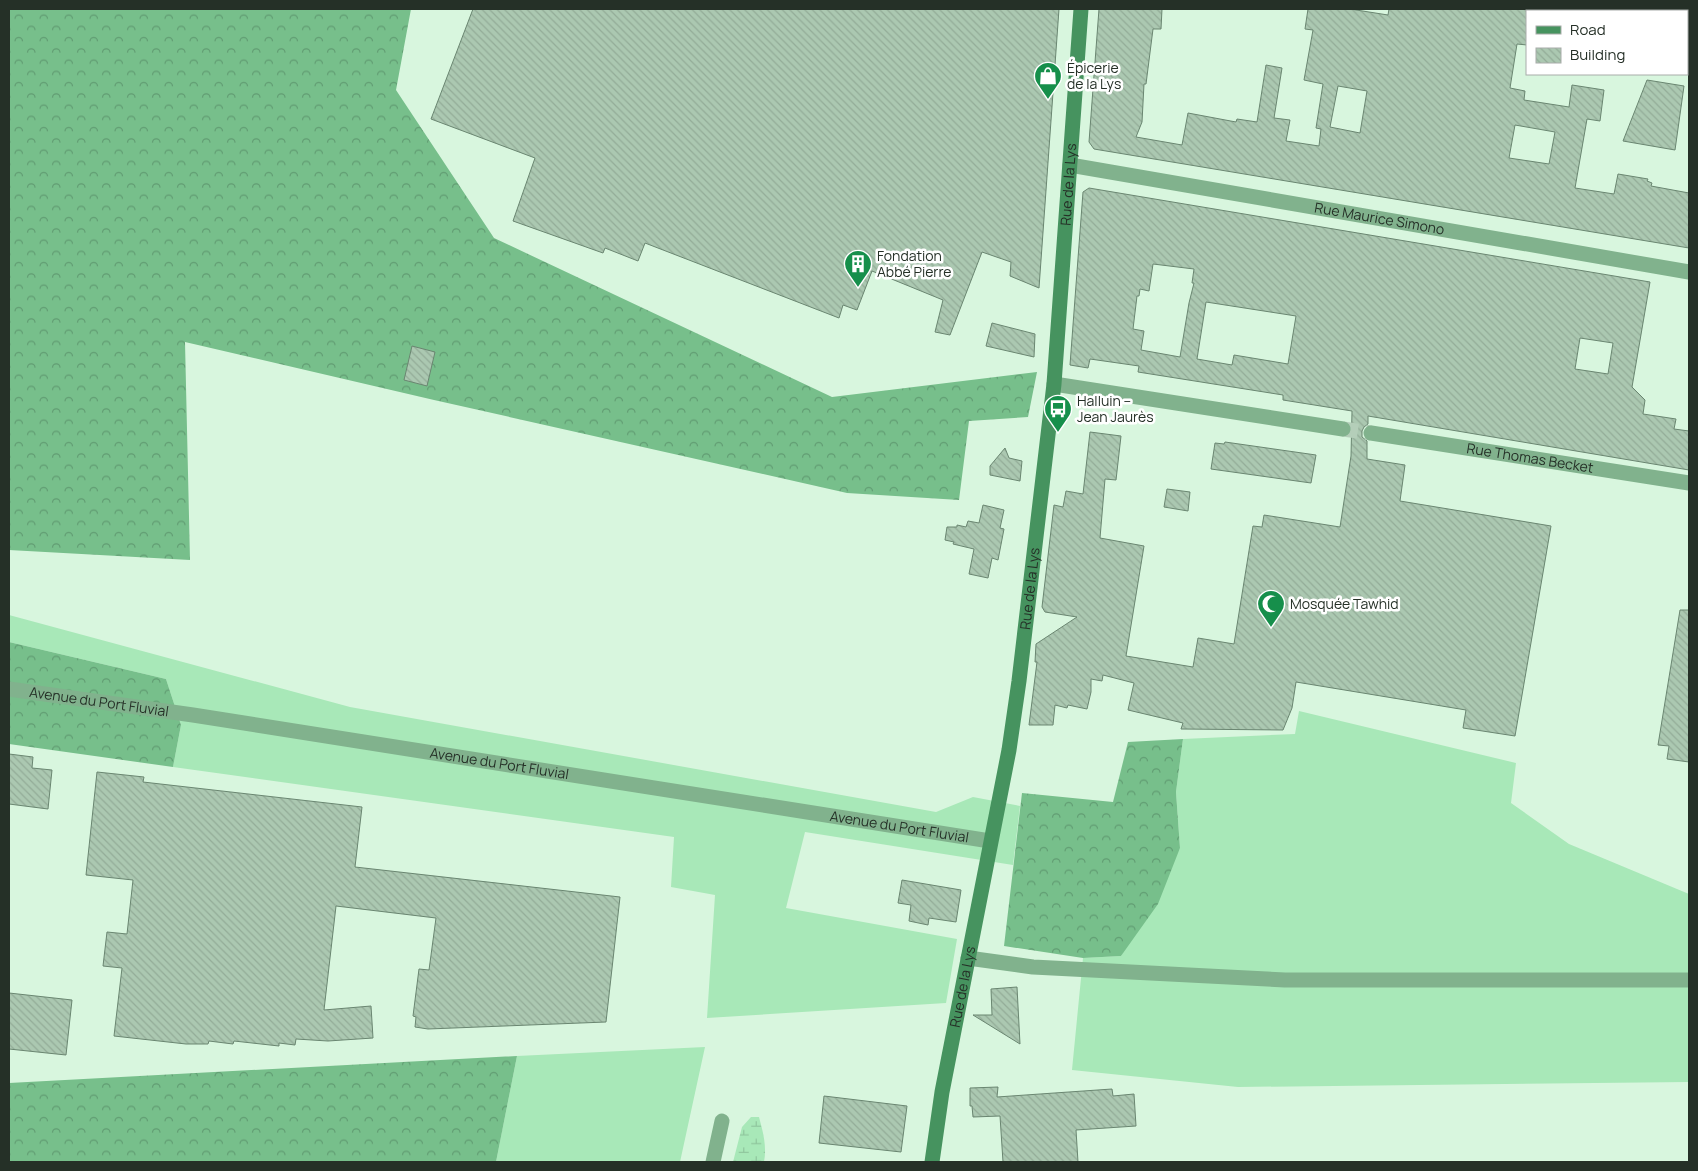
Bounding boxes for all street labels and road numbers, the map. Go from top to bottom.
street label: Rue de la Lys [1055,143,1080,226]
street label: Rue Maurice Simono [1313,197,1446,239]
street label: Rue Thomas Becket [1465,438,1595,477]
street label: Rue de la Lys [1015,546,1044,631]
street label: Avenue du Port Fluvial [28,682,170,720]
street label: Avenue du Port Fluvial [429,743,570,783]
street label: Avenue du Port Fluvial [829,806,970,847]
street label: Rue de la Lys [945,944,979,1029]

